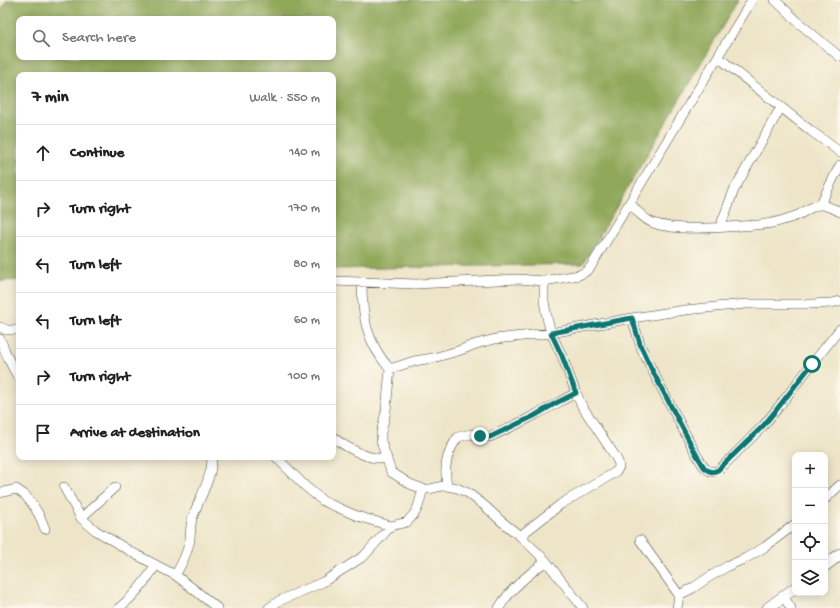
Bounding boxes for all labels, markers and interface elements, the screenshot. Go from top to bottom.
search box [16,16,336,60]
icon: search [30,27,52,49]
text: Search here [62,29,136,47]
text: 7 min [32,88,69,108]
text: Walk · 550 m [249,91,320,106]
icon: ahead [32,142,54,164]
text: Continue [70,144,124,162]
text: 140 m [289,145,320,160]
icon: right [32,198,54,220]
text: Turn right [70,200,130,218]
text: 170 m [288,201,320,216]
icon: left [32,254,54,276]
text: Turn left [70,256,121,274]
text: 80 m [293,257,320,272]
icon: left [32,310,54,332]
text: Turn left [70,312,121,330]
text: 60 m [294,313,320,328]
route start [803,355,821,373]
icon: right [32,366,54,388]
text: Turn right [70,368,130,386]
text: 100 m [288,369,320,384]
icon: arrive [32,422,54,444]
text: Arrive at destination [70,424,200,442]
route end [471,427,489,445]
map controls [792,452,828,596]
button: + [792,452,828,488]
button: − [792,488,828,524]
button: locate [792,524,828,560]
button: layers [792,560,828,596]

